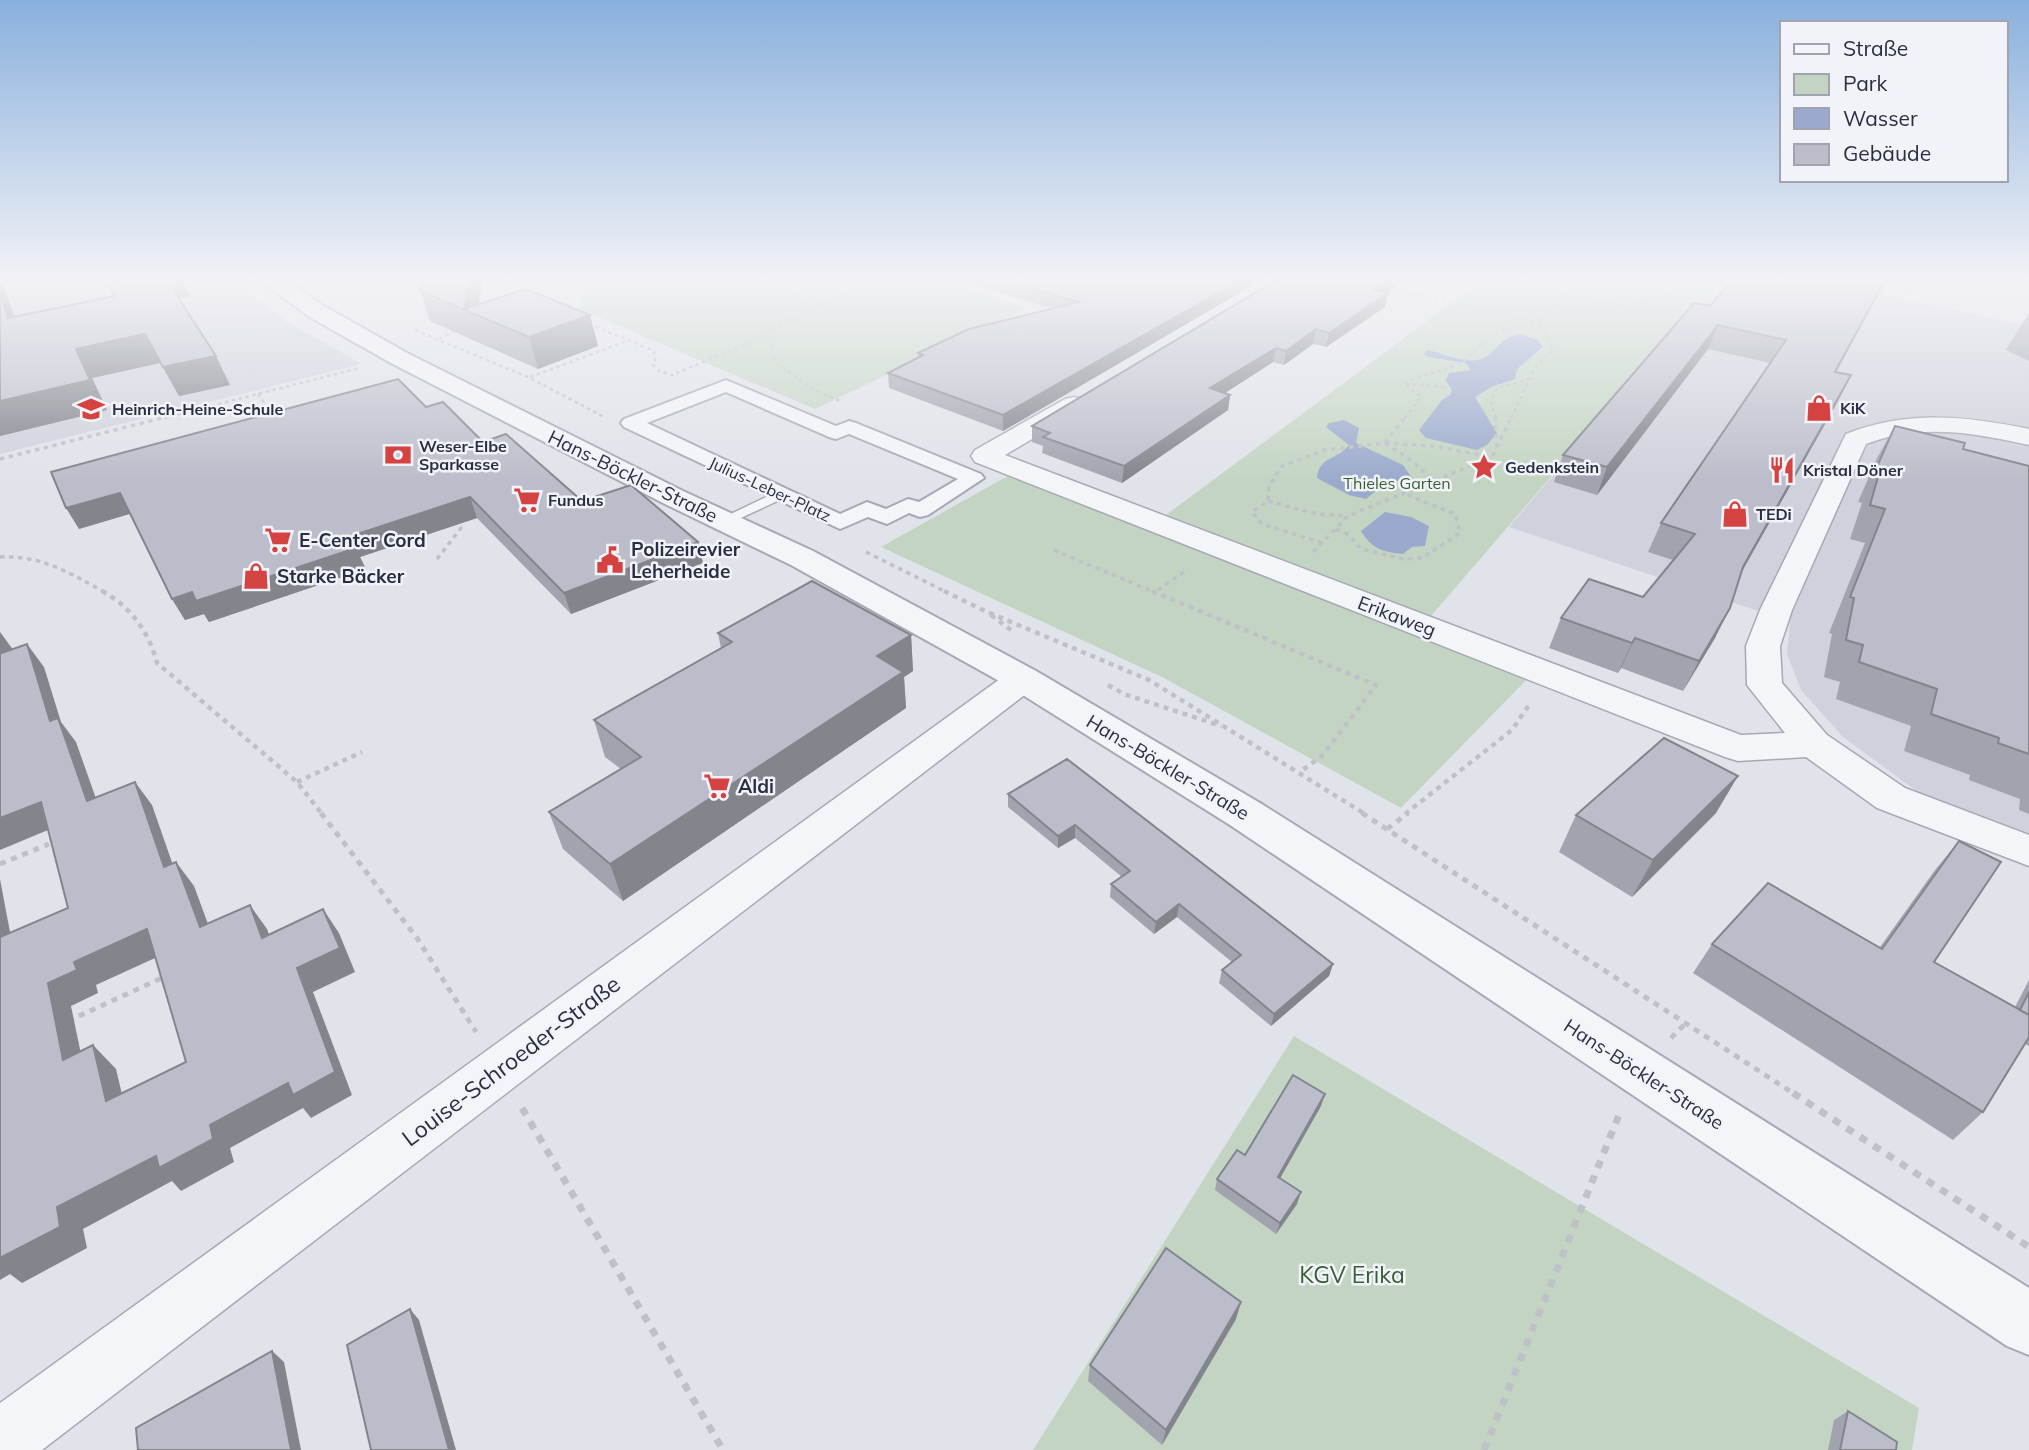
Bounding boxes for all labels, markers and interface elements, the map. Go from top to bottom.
legend [1780,21,2008,182]
text: Straße [1843,35,1908,61]
text: Park [1843,70,1887,96]
text: Wasser [1843,105,1918,131]
text: Gebäude [1843,140,1931,166]
shop icon: KiK [1804,393,1834,423]
school or university icon: Heinrich-Heine-Schule [76,394,106,424]
place label: KiK [1840,398,1867,418]
place label: Heinrich-Heine-Schule [112,399,284,419]
street label: Hans-Böckler-Straße [544,425,722,527]
place label: Weser-Elbe Sparkasse [419,436,507,474]
bank icon: Weser-Elbe Sparkasse [383,440,413,470]
street label: Julius-Leber-Platz [706,452,834,526]
place icon: Gedenkstein [1469,452,1499,482]
restaurant icon: Kristal Döner [1767,455,1797,485]
place label: Gedenkstein [1505,457,1599,477]
place label: Kristal Döner [1803,460,1904,480]
park label: Thieles Garten [1343,473,1451,493]
supermarket icon: Fundus [512,485,542,515]
place label: Fundus [548,490,604,510]
shop icon: TEDi [1720,499,1750,529]
place label: TEDi [1756,504,1792,524]
supermarket icon: E-Center Cord [263,525,293,555]
place label: E-Center Cord [299,528,426,552]
place label: Polizeirevier Leherheide [631,537,741,583]
public building icon: Polizeirevier Leherheide [595,545,625,575]
shop icon: Starke Bäcker [241,561,271,591]
place label: Starke Bäcker [277,564,405,588]
street label: Erikaweg [1355,590,1439,642]
street label: Hans-Böckler-Straße [1082,709,1254,825]
supermarket icon: Aldi [702,771,732,801]
place label: Aldi [738,774,774,798]
street label: Louise-Schroeder-Straße [396,969,626,1152]
street label: Hans-Böckler-Straße [1560,1013,1728,1135]
park label: KGV Erika [1299,1260,1405,1289]

